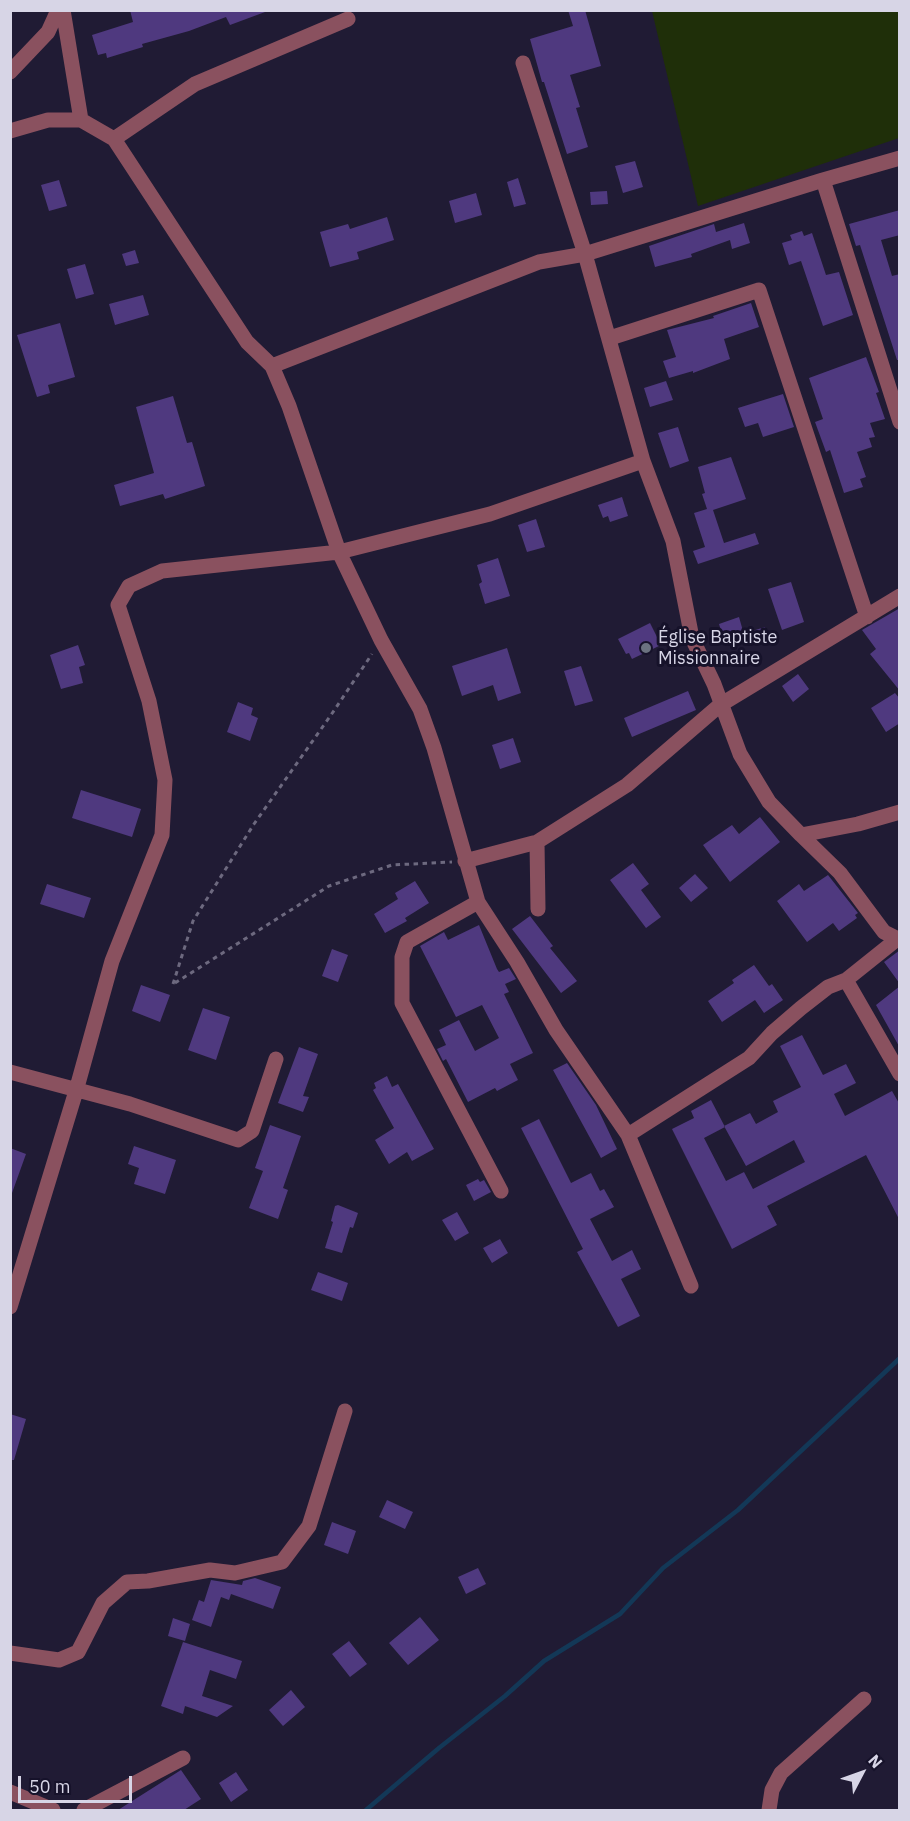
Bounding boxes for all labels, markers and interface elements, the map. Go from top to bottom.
place label: Église Baptiste Missionnaire [658,627,777,670]
marker: Église Baptiste Missionnaire [639,641,653,655]
north arrow [832,1743,892,1803]
text: N [864,1750,887,1772]
scale bar [21,1764,135,1802]
text: 50 m [29,1775,71,1798]

